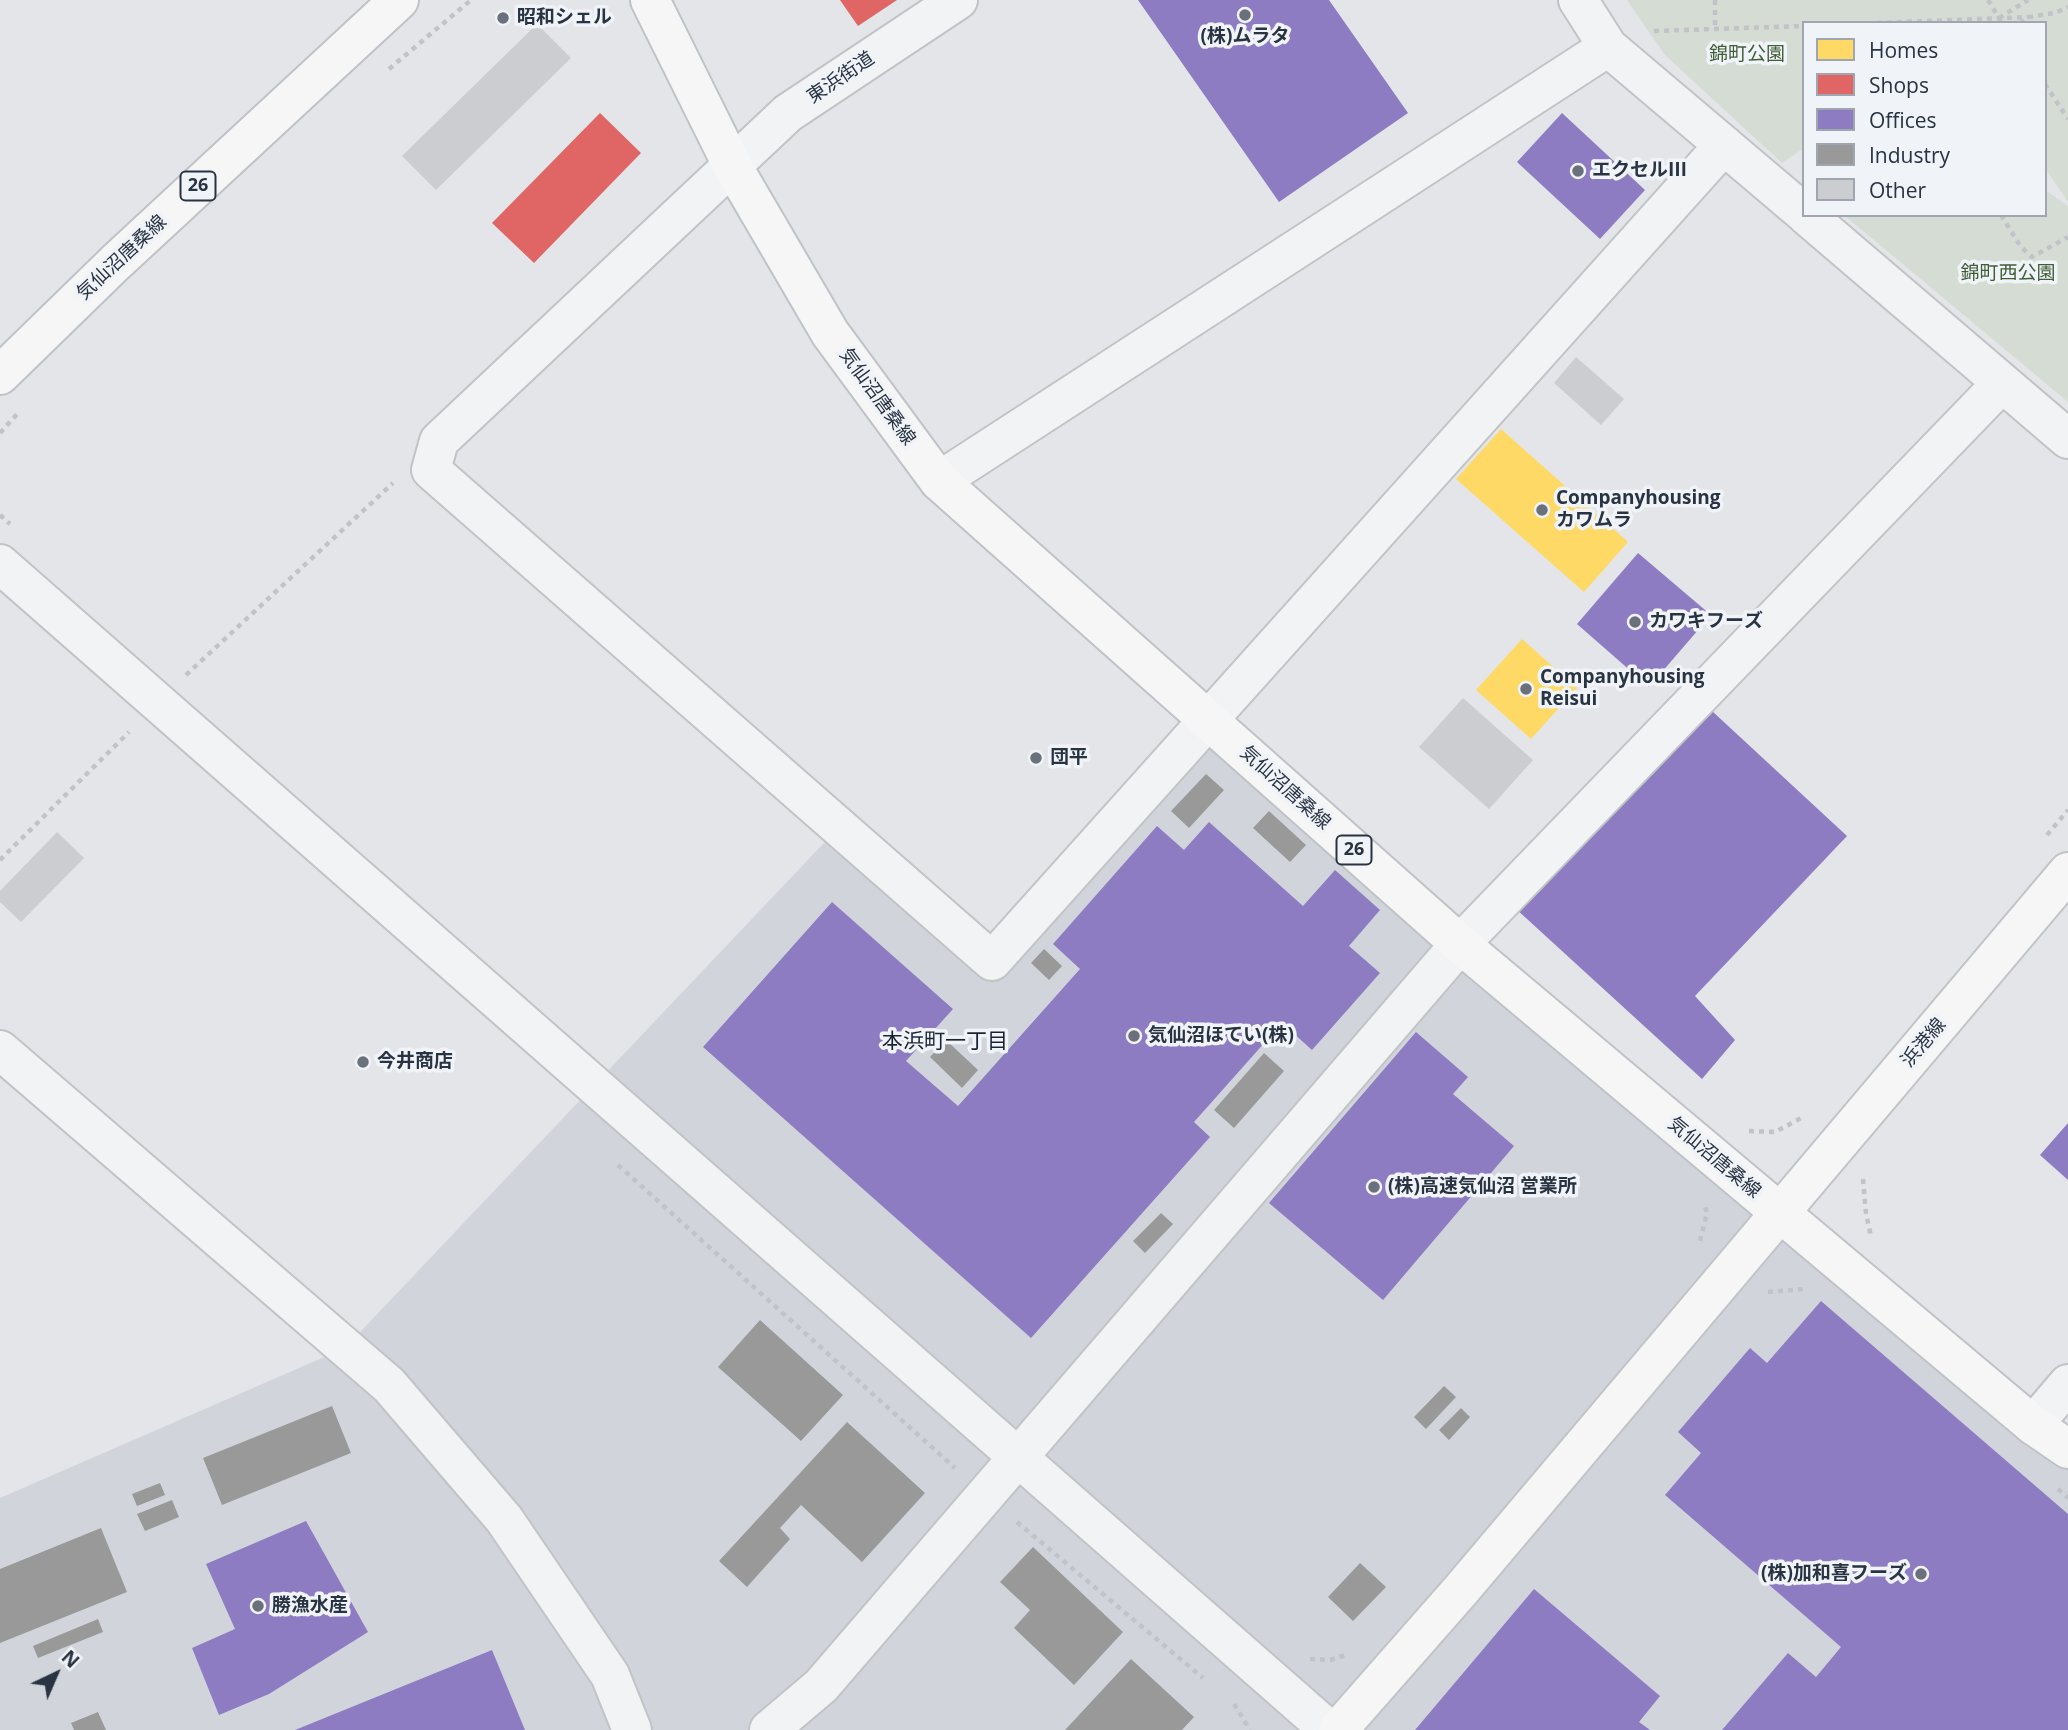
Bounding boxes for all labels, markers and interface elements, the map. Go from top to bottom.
place label: 昭和シェル [517,7,612,29]
marker: (株)ムラタ [1237,7,1253,23]
marker: 昭和シェル [495,10,511,26]
legend [1802,21,2047,217]
place label: (株)ムラタ [1201,26,1289,48]
text: Homes [1869,36,1938,64]
park label: 錦町公園 [1709,44,1785,66]
street label: 東浜街道 [803,47,879,109]
text: Shops [1869,71,1929,99]
text: Offices [1869,106,1937,134]
text: Industry [1869,141,1950,169]
place label: エクセルⅢ [1592,160,1687,182]
marker: エクセルⅢ [1570,163,1586,179]
road number: 26 [180,172,216,201]
text: Other [1869,176,1926,204]
street label: 気仙沼唐桑線 [73,211,171,305]
park label: 錦町西公園 [1961,263,2055,285]
street label: 気仙沼唐桑線 [834,344,920,450]
place label: Companyhousing カワムラ [1556,488,1721,532]
marker: Companyhousing カワムラ [1534,502,1550,518]
place label: カワキフーズ [1649,611,1763,633]
marker: カワキフーズ [1627,614,1643,630]
place label: Companyhousing Reisui [1540,667,1705,711]
marker: Companyhousing Reisui [1518,681,1534,697]
street label: 気仙沼唐桑線 [1235,741,1335,835]
place label: 団平 [1050,747,1088,769]
marker: 団平 [1028,750,1044,766]
road number: 26 [1336,836,1372,864]
street label: 浜港線 [1897,1014,1951,1072]
place label: 気仙沼ほてい(株) [1148,1025,1294,1047]
marker: 気仙沼ほてい(株) [1126,1028,1142,1044]
district label: 本浜町一丁目 [882,1029,1008,1055]
place label: 今井商店 [377,1051,453,1073]
marker: 今井商店 [355,1054,371,1070]
street label: 気仙沼唐桑線 [1663,1113,1765,1203]
place label: (株)高速気仙沼 営業所 [1388,1176,1577,1198]
marker: (株)高速気仙沼 営業所 [1366,1179,1382,1195]
place label: (株)加和喜フーズ [1761,1563,1907,1585]
marker: (株)加和喜フーズ [1913,1566,1929,1582]
place label: 勝漁水産 [272,1595,348,1617]
marker: 勝漁水産 [250,1598,266,1614]
north arrow [21,1639,91,1709]
text: N [56,1644,85,1674]

